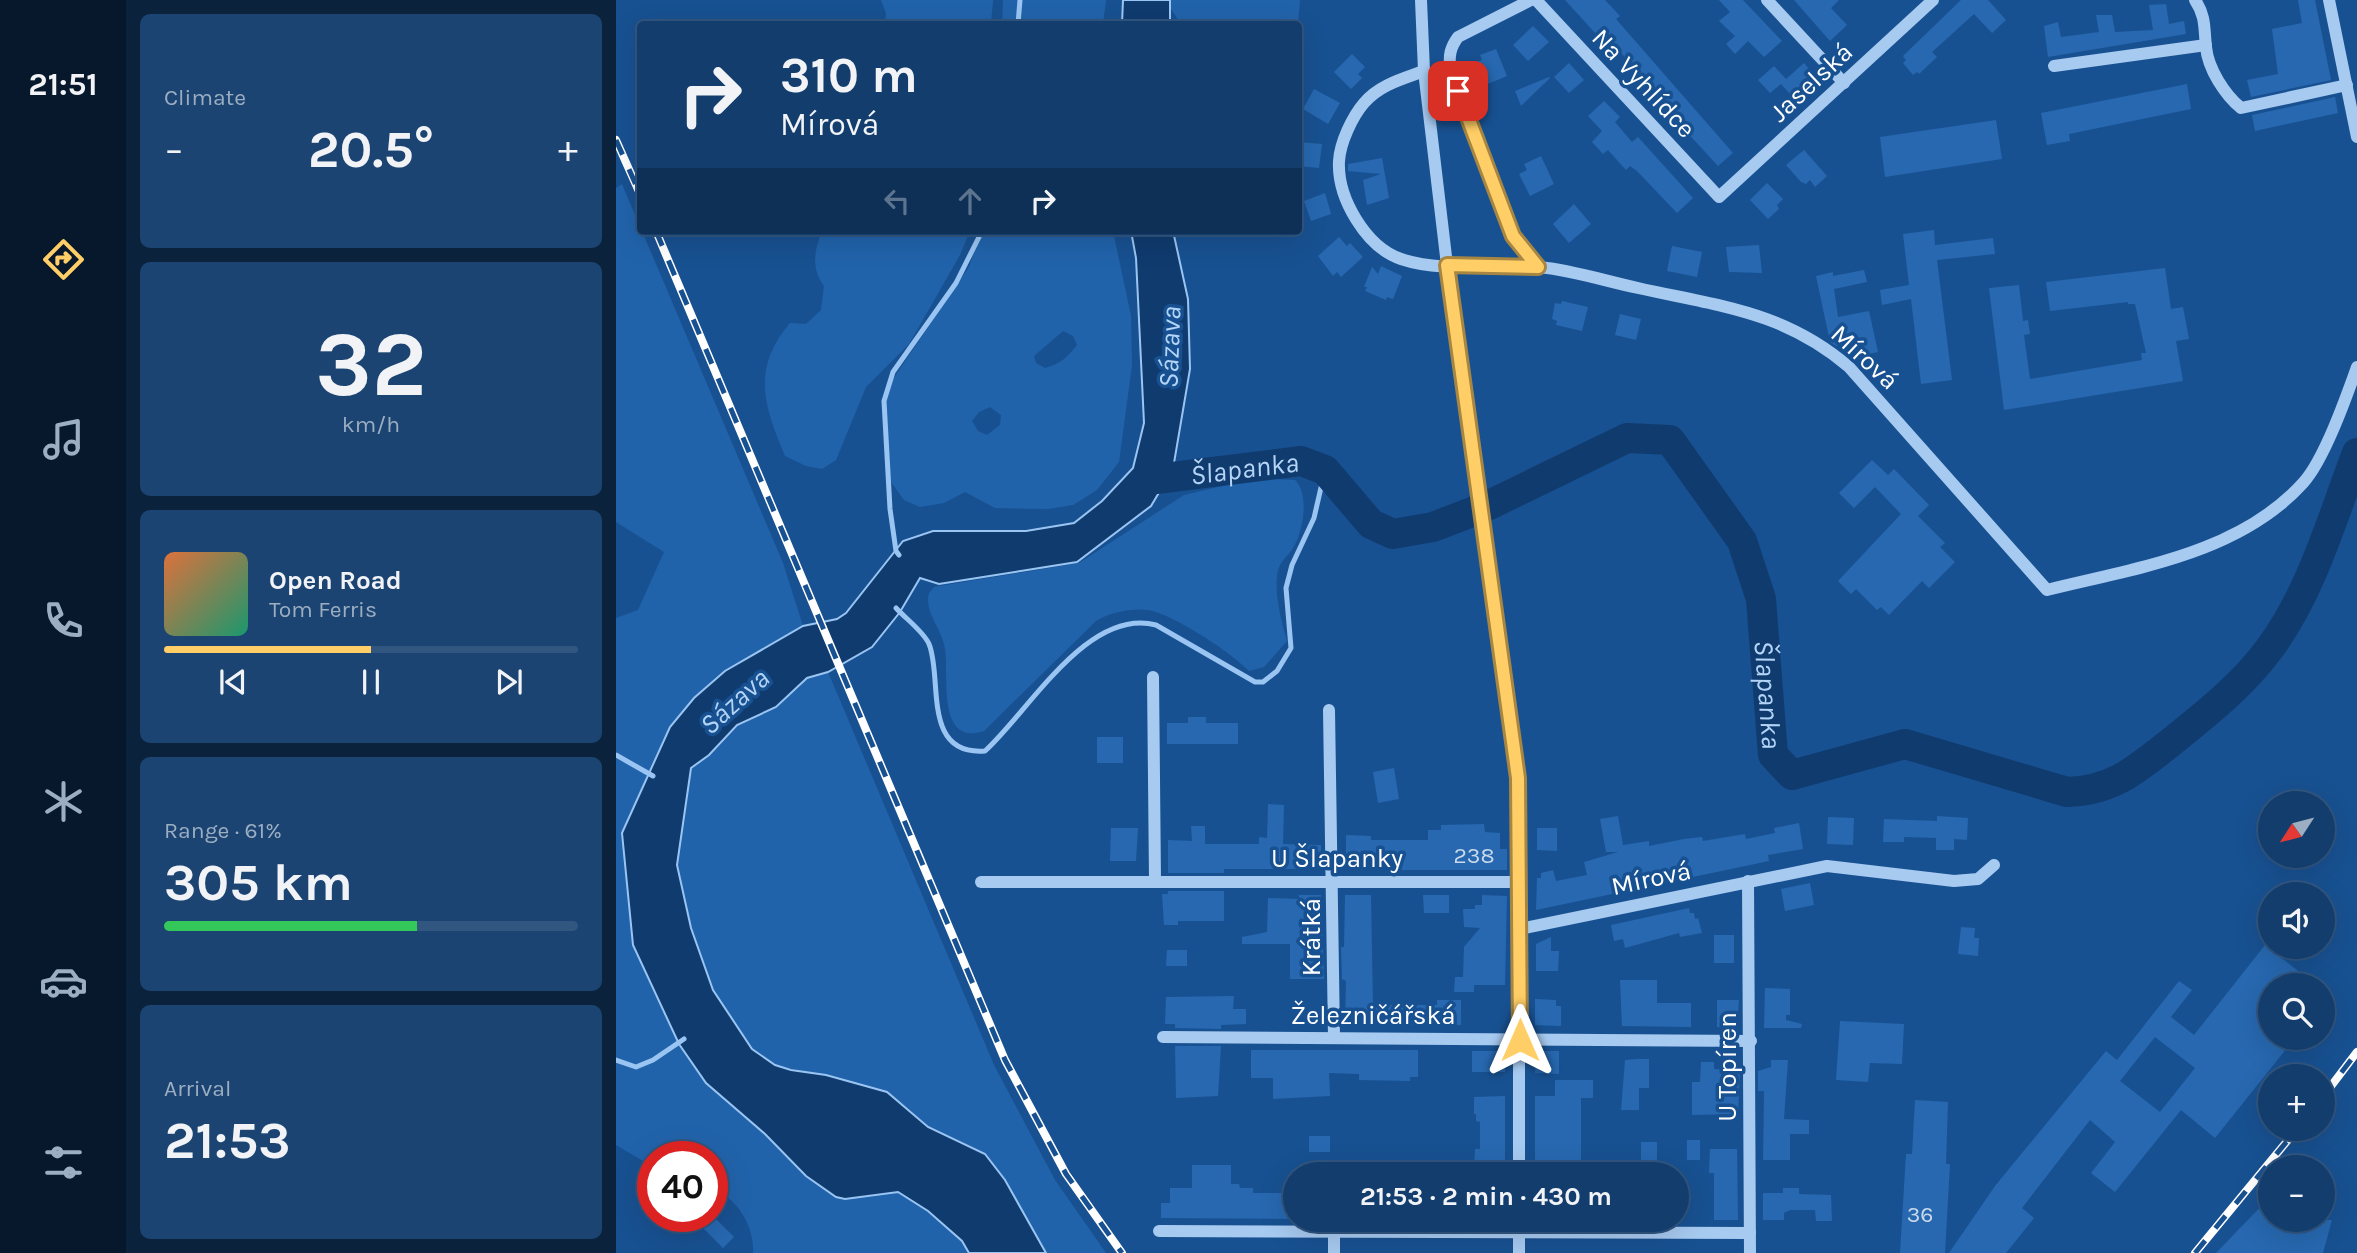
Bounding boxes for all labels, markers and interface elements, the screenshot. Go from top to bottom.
street label: Na Vyhlídce [1585,22,1702,144]
street label: Jaselská [1764,36,1859,128]
text: 310 m [780,47,918,104]
icon: right [665,49,756,140]
pin [1428,61,1488,121]
text: 21:51 [28,66,98,103]
icon: arrive [1439,72,1477,110]
text: Climate [164,84,246,111]
text: Mírová [780,106,879,143]
text: 20.5° [308,119,434,180]
text: − [164,127,184,172]
text: + [558,127,578,172]
icon: left [878,182,916,220]
icon: ahead [951,182,989,220]
icon: right [1024,182,1062,220]
icon: directions [39,235,88,284]
water label: Sázava [1152,305,1187,389]
text: 32 [315,312,427,418]
street label: Mírová [1825,318,1905,396]
text: km/h [342,411,400,438]
icon: music [39,415,88,464]
water label: Šlapanka [1188,445,1301,492]
text: Open Road [269,565,402,596]
icon: phone [39,596,88,645]
text: Tom Ferris [269,596,377,623]
water label: Šlapanka [1747,639,1788,750]
water label: Sázava [693,662,776,741]
icon: previous [214,663,252,701]
icon: pause [352,663,390,701]
icon: next [490,663,528,701]
icon: climate [39,777,88,826]
north arrow [2258,791,2334,868]
map controls [2258,791,2335,1232]
text: Range · 61% [164,817,282,844]
street label: U Šlapanky [1271,842,1403,874]
house number: 238 [1453,842,1495,869]
text: 305 km [164,852,353,913]
street label: Mírová [1608,855,1694,902]
button: sound [2258,882,2335,959]
street label: Krátká [1296,898,1327,976]
icon: car [39,957,88,1006]
button: search [2258,973,2335,1050]
street label: Železničářská [1291,1000,1455,1031]
position arrow [1483,1003,1557,1077]
street label: U Topíren [1712,1012,1743,1122]
button: + [2258,1064,2335,1141]
text: Arrival [164,1075,231,1102]
text: 21:53 [164,1110,291,1171]
icon: filters [39,1138,88,1187]
speed limit sign: 40 [637,1141,728,1232]
button: − [2258,1155,2335,1232]
text: 21:53 · 2 min · 430 m [1360,1181,1612,1212]
house number: 36 [1907,1201,1933,1228]

